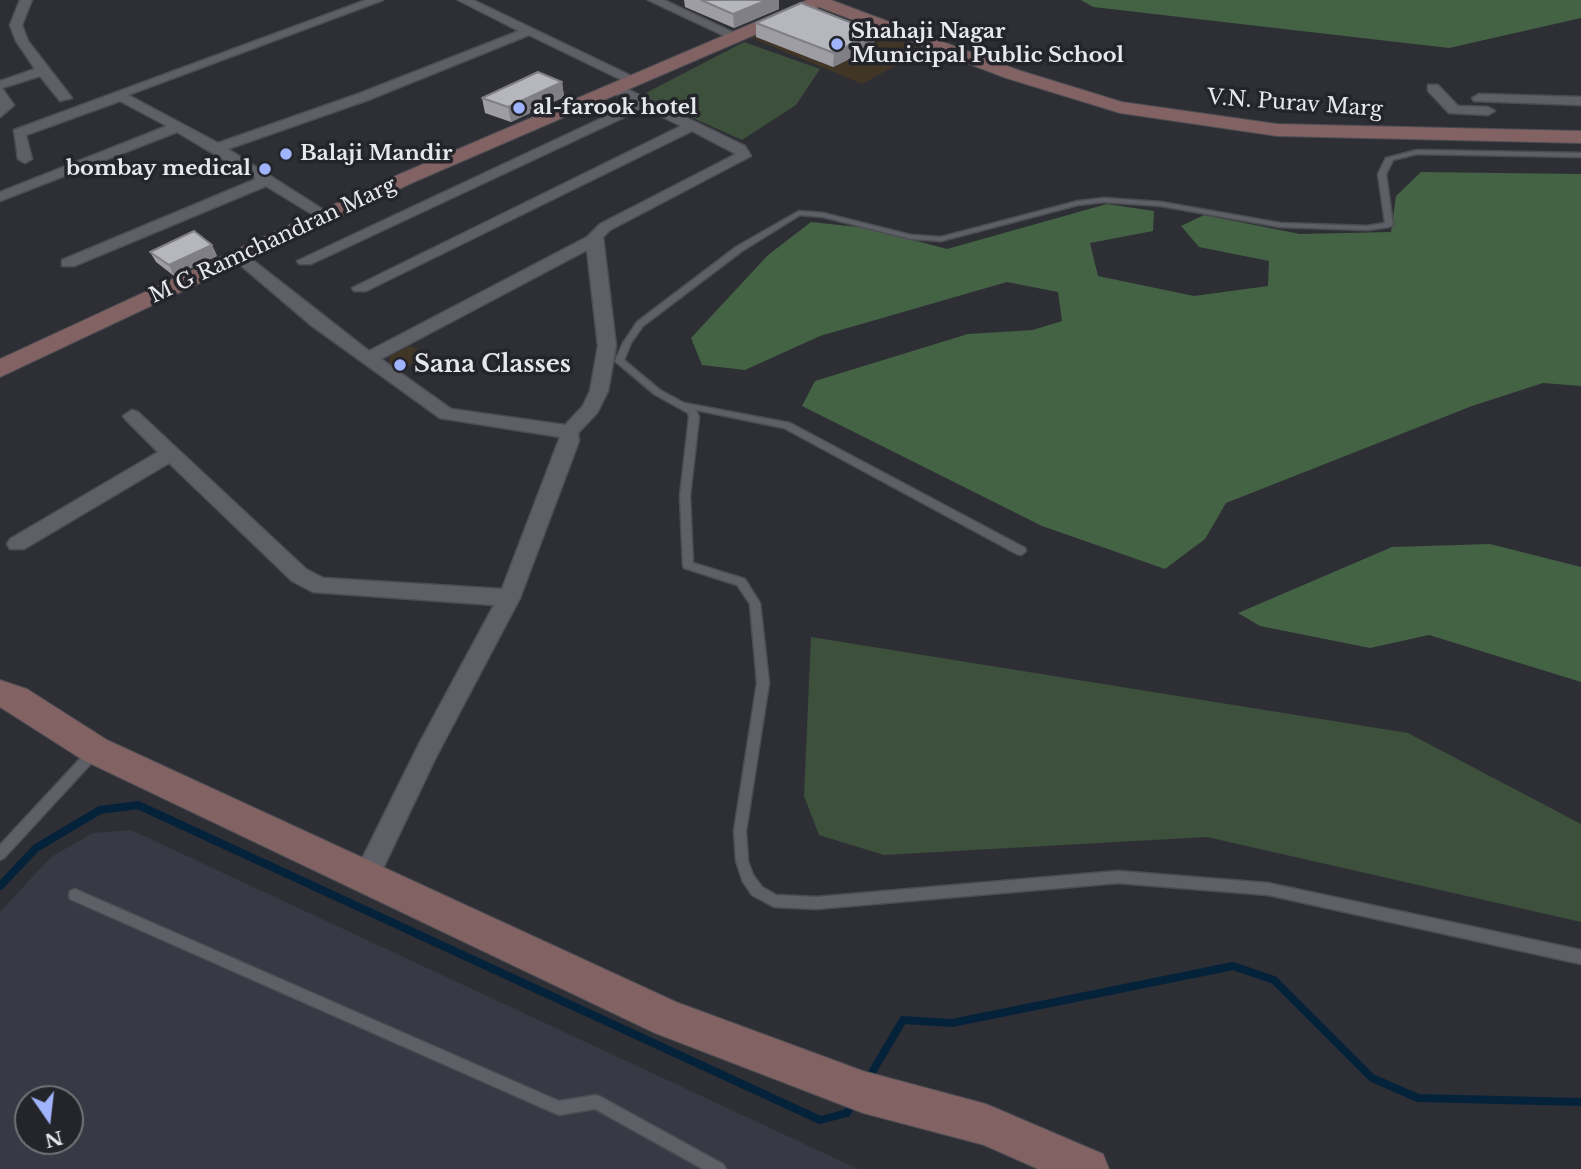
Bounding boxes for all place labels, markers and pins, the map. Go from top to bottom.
place label: Shahaji Nagar Municipal Public School [851,19,1124,69]
marker: Shahaji Nagar Municipal Public School [829,36,845,52]
place label: al-farook hotel [533,95,697,121]
marker: al-farook hotel [511,100,527,116]
place label: Balaji Mandir [300,141,452,167]
marker: Balaji Mandir [278,146,294,162]
place label: bombay medical [66,156,251,182]
marker: bombay medical [257,161,273,177]
place label: Sana Classes [414,351,571,379]
marker: Sana Classes [392,357,408,373]

